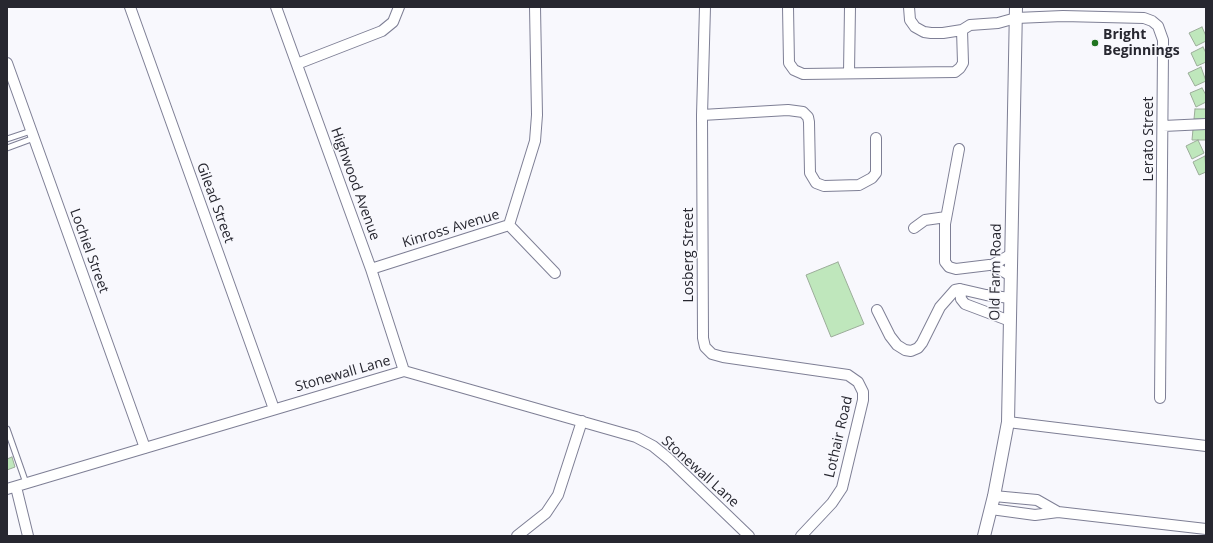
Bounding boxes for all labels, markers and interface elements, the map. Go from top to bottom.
place label: Bright Beginnings [1103,27,1180,60]
marker: Bright Beginnings [1090,38,1100,48]
street label: Lerato Street [1141,97,1157,181]
street label: Highwood Avenue [327,125,383,243]
street label: Gilead Street [193,161,237,245]
street label: Lochiel Street [66,206,112,296]
street label: Kinross Avenue [400,206,502,252]
street label: Losberg Street [681,208,697,302]
street label: Old Farm Road [987,223,1005,321]
street label: Stonewall Lane [293,352,393,396]
street label: Lothair Road [821,394,857,480]
street label: Stonewall Lane [658,433,742,511]

